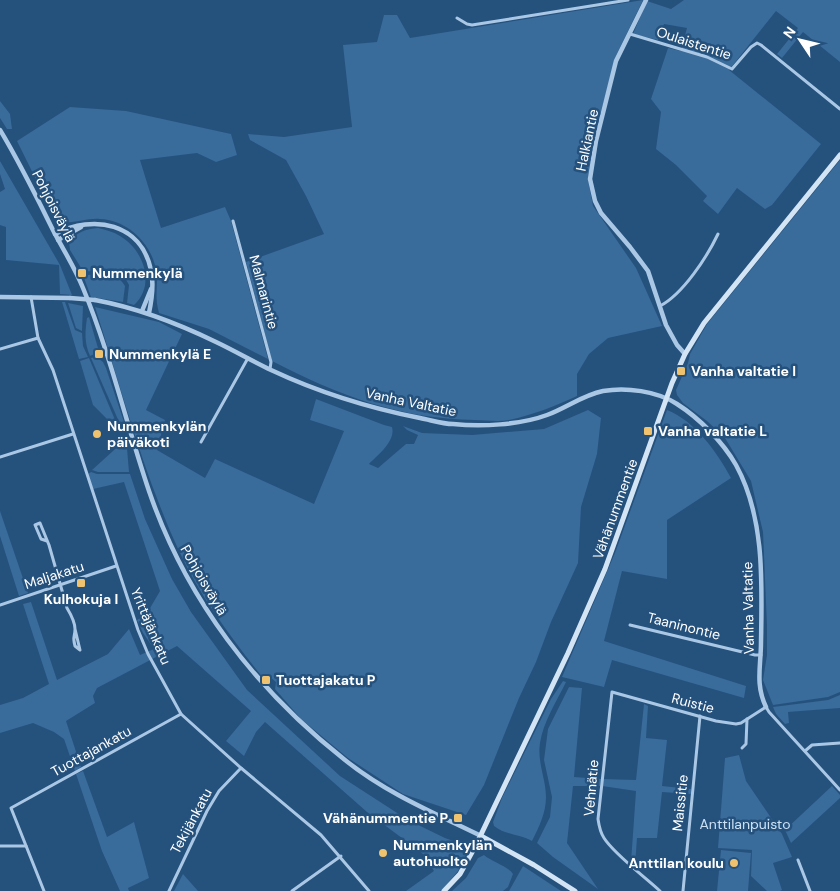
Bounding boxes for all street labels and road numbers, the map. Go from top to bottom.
street label: Oulaistentie [654,22,734,64]
street label: Halkiantie [572,107,602,173]
street label: Pohjoisväylä [28,167,80,245]
street label: Malmarintie [245,253,283,331]
street label: Vanha Valtatie [364,384,458,420]
street label: Vähänummentie [588,456,642,562]
street label: Pohjoisväylä [177,541,231,619]
street label: Maljakatu [22,557,86,593]
street label: Vanha Valtatie [738,561,758,654]
street label: Yrittäjänkatu [127,585,175,667]
street label: Taaninontie [646,608,722,644]
street label: Ruistie [670,689,716,717]
street label: Tuottajankatu [48,722,134,780]
street label: Vehnätie [580,759,602,817]
street label: Maissitie [668,774,692,832]
street label: Tekijänkatu [166,785,216,857]

